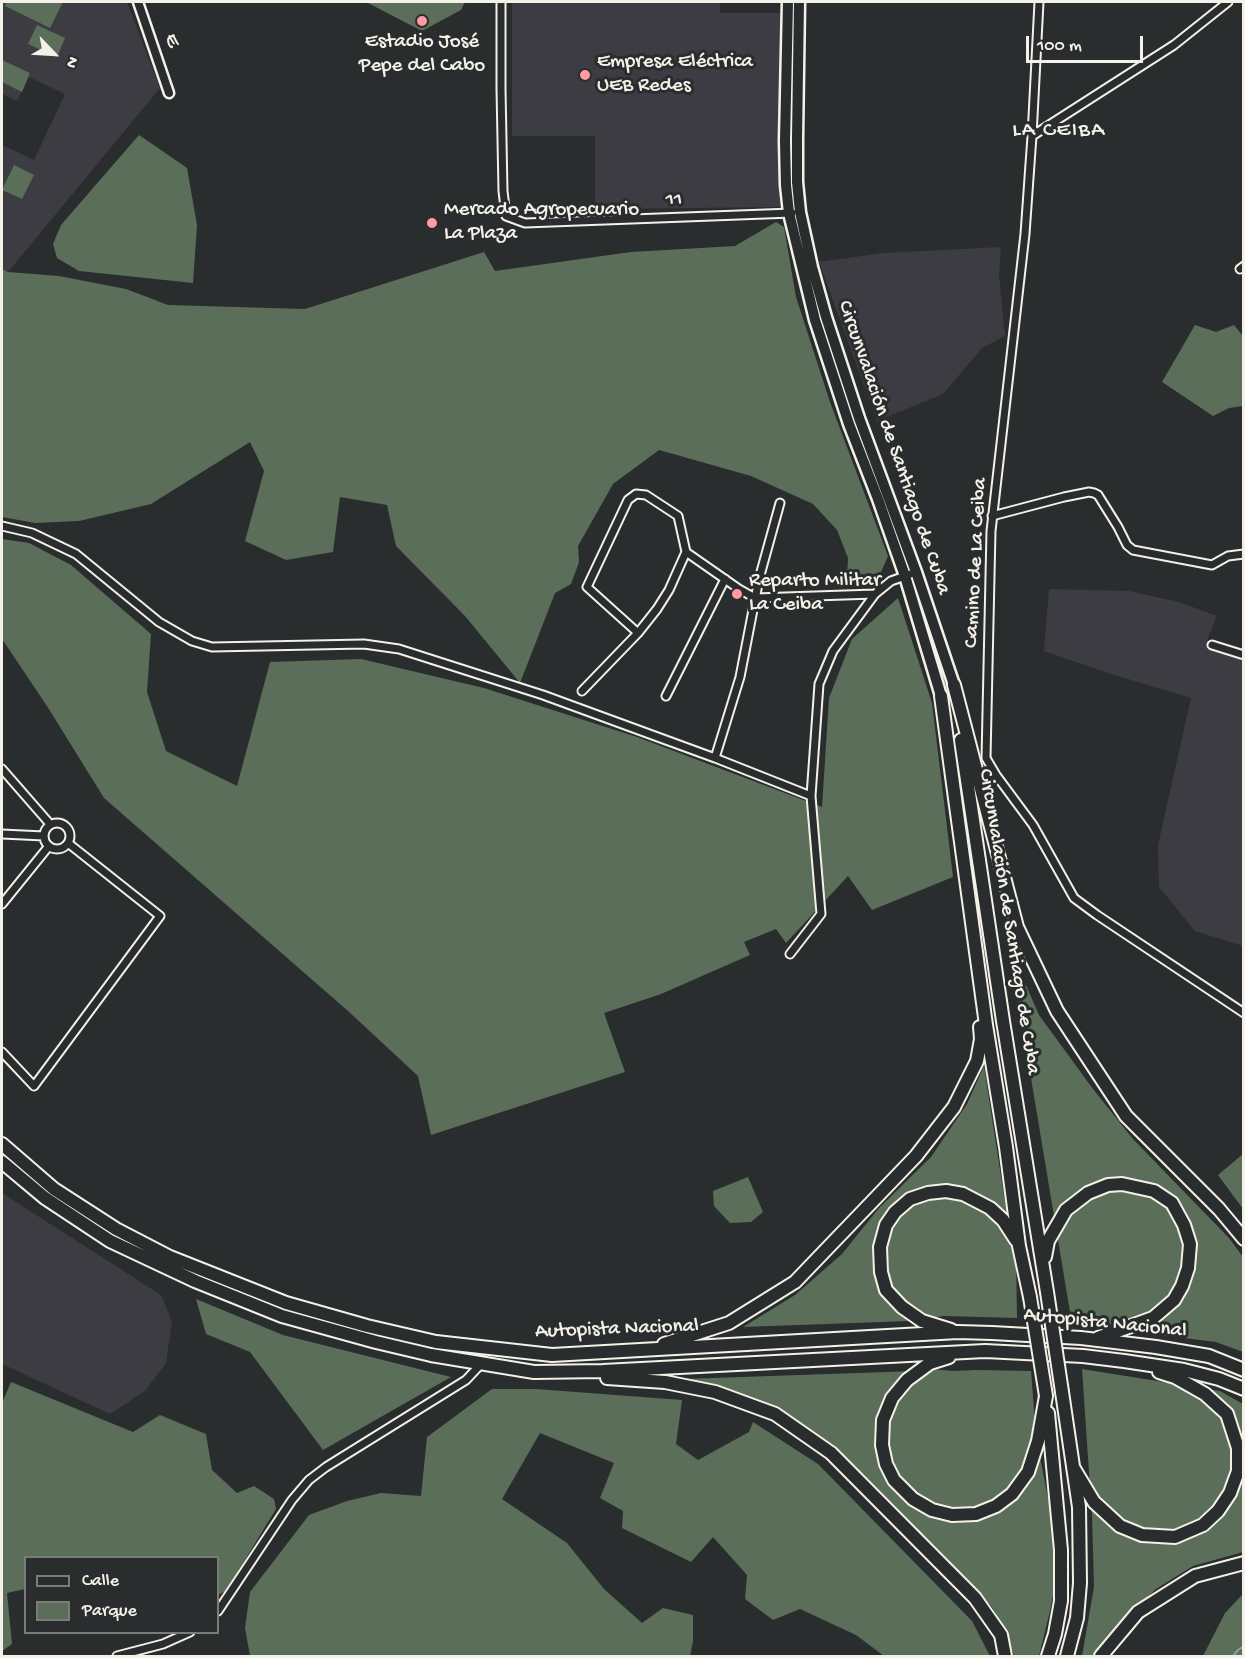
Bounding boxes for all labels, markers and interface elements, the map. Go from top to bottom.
marker: Estadio José Pepe del Cabo [415,14,429,28]
north arrow [24,24,84,84]
scale bar [1029,24,1146,62]
place label: Estadio José Pepe del Cabo [359,30,485,80]
street label: E [157,31,185,51]
text: 100 m [1037,36,1082,57]
place label: Empresa Eléctrica UEB Redes [597,50,753,100]
text: N [60,53,82,71]
marker: Empresa Eléctrica UEB Redes [578,68,592,82]
district label: LA CEIBA [1012,119,1106,145]
street label: 11 [665,188,683,214]
place label: Mercado Agropecuario La Plaza [444,198,639,248]
marker: Mercado Agropecuario La Plaza [425,216,439,230]
street label: Circunvalación de Santiago de Cuba [831,298,955,598]
street label: Camino de La Ceiba [960,477,994,649]
place label: Reparto Militar La Ceiba [749,569,881,619]
marker: Reparto Militar La Ceiba [730,587,744,601]
street label: Circunvalación de Santiago de Cuba [971,767,1045,1077]
street label: Autopista Nacional [1022,1303,1188,1345]
street label: Autopista Nacional [535,1315,699,1345]
legend [24,1556,219,1634]
text: Calle [82,1571,119,1592]
text: Parque [82,1601,137,1622]

